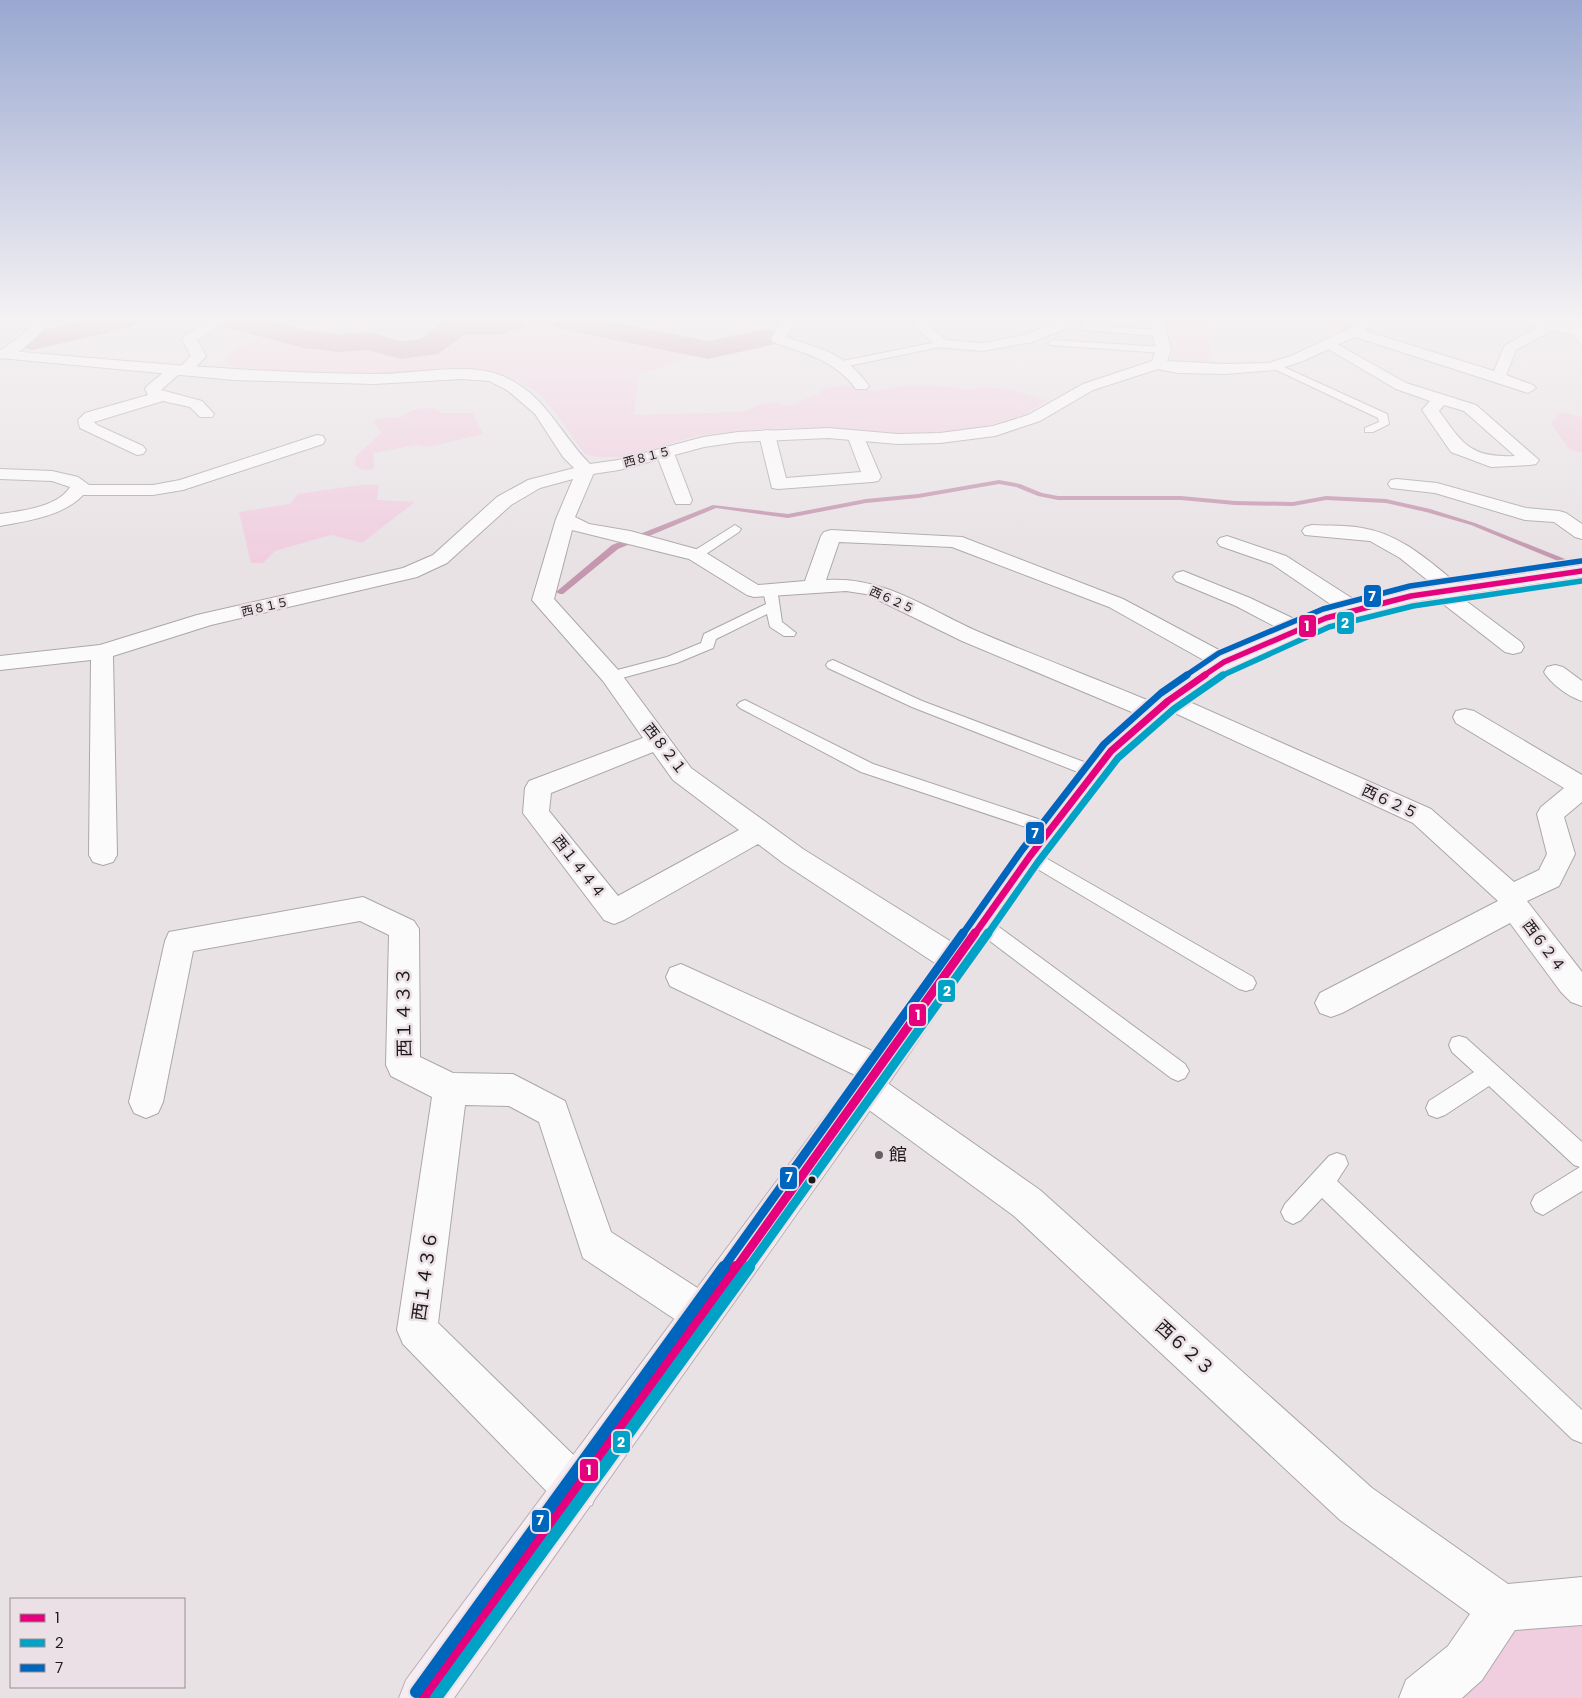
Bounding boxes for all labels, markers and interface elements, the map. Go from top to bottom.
street label: 西８１５ [621,442,672,471]
street label: 西６２５ [867,582,918,617]
line badge: 7 [1363,584,1382,608]
text: 7 [1368,586,1376,606]
street label: 西８１５ [240,593,290,620]
line badge: 2 [1336,611,1355,635]
text: 2 [1341,613,1349,633]
line badge: 1 [1298,614,1317,638]
text: 1 [1304,616,1310,636]
street label: 西８２１ [639,719,692,779]
street label: 西６２５ [1359,779,1422,824]
line badge: 7 [1025,821,1045,845]
text: 7 [1031,823,1039,843]
street label: 西１４４４ [548,831,611,903]
street label: 西６２４ [1518,915,1571,976]
street label: 西１４３３ [390,967,417,1057]
line badge: 2 [937,979,956,1003]
text: 2 [943,981,951,1001]
line badge: 1 [908,1003,927,1027]
text: 1 [915,1005,921,1025]
place label: 館 [889,1142,907,1167]
marker: 館 [873,1149,885,1161]
line badge: 7 [779,1166,798,1190]
text: 7 [785,1167,793,1187]
unlabelled marker [807,1175,817,1185]
street label: 西１４３６ [406,1230,443,1322]
street label: 西６２３ [1150,1314,1220,1381]
line badge: 2 [612,1430,631,1454]
text: 2 [617,1432,625,1452]
line badge: 1 [579,1458,599,1482]
text: 1 [586,1460,592,1480]
line badge: 7 [531,1509,550,1533]
text: 7 [536,1510,544,1530]
legend [10,1598,185,1688]
text: 1 [55,1607,60,1628]
text: 2 [55,1632,64,1653]
text: 7 [55,1657,63,1678]

